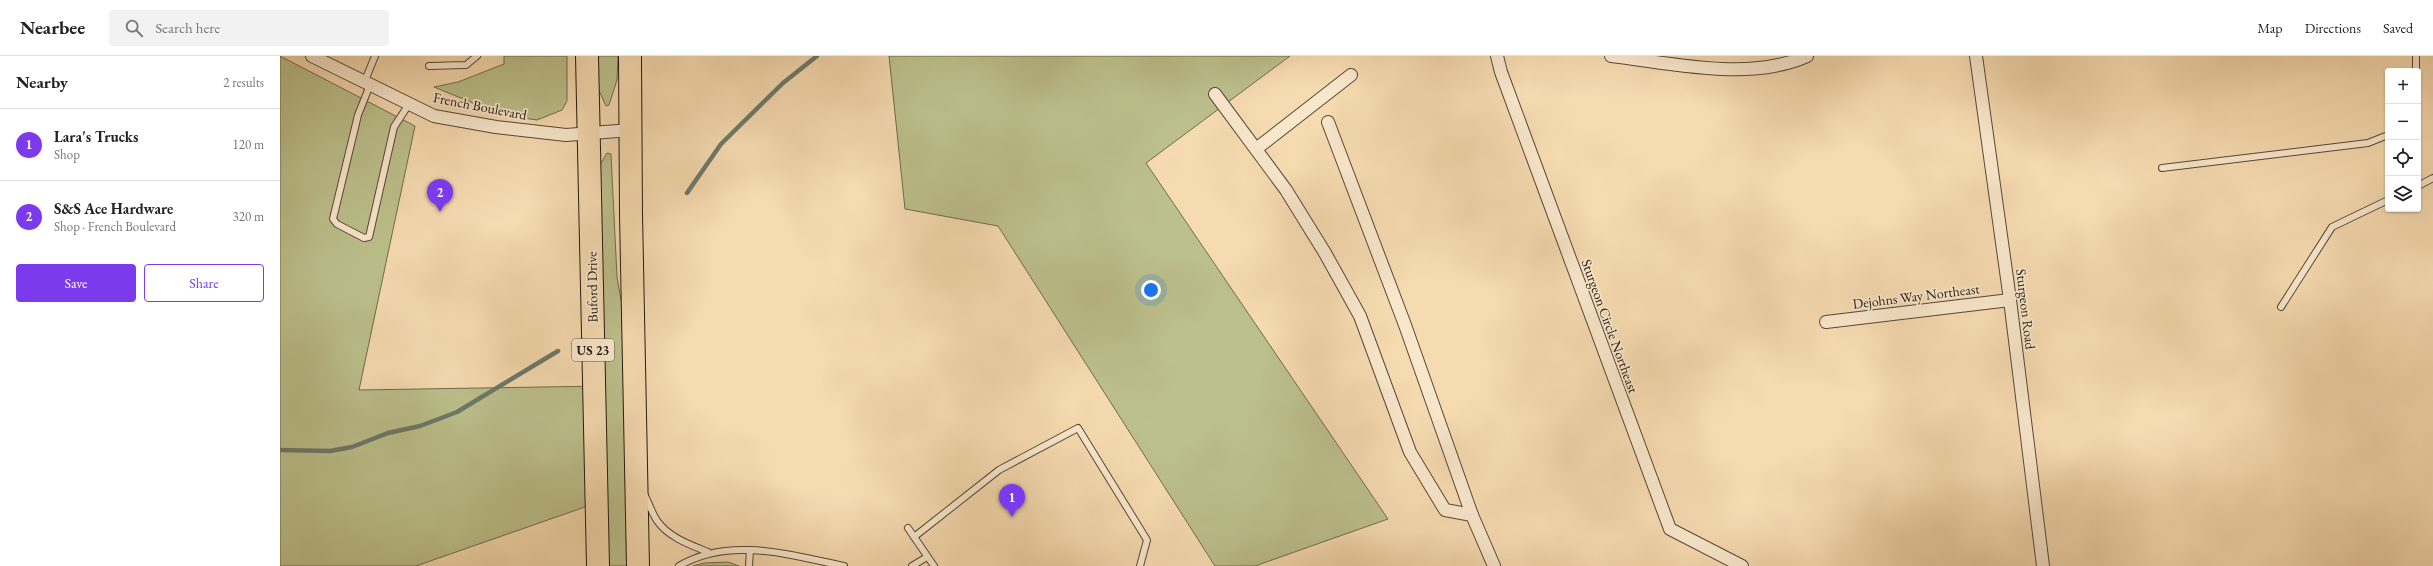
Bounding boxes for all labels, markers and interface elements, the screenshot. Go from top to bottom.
search box [109,10,389,46]
text: Nearbee [20,15,85,40]
icon: search [123,17,145,39]
text: Search here [155,18,220,37]
text: Map [2257,19,2283,37]
text: Directions [2305,19,2361,37]
text: Saved [2383,19,2413,37]
map controls [2385,68,2421,212]
button: + [2385,68,2421,104]
text: Nearby [16,71,68,93]
text: 2 results [223,74,264,91]
street label: French Boulevard [432,88,529,124]
button: − [2385,104,2421,140]
text: Lara's Trucks [54,127,138,146]
text: 1 [26,136,32,153]
text: 120 m [233,136,264,153]
button: locate [2385,140,2421,176]
text: Shop [54,146,80,163]
button: layers [2385,176,2421,212]
pin: 2 [427,179,453,212]
text: S&S Ace Hardware [54,199,173,218]
text: 2 [26,208,32,225]
text: 320 m [233,208,264,225]
text: Shop · French Boulevard [54,218,176,235]
street label: Buford Drive [582,251,602,323]
street label: Sturgeon Circle Northeast [1577,257,1643,396]
button: Save [16,264,136,302]
button: Share [144,264,264,302]
street label: Sturgeon Road [2012,268,2040,351]
street label: Dejohns Way Northeast [1851,279,1981,313]
your location [1141,280,1161,300]
road number: US 23 [572,339,614,361]
pin: 1 [999,484,1025,517]

